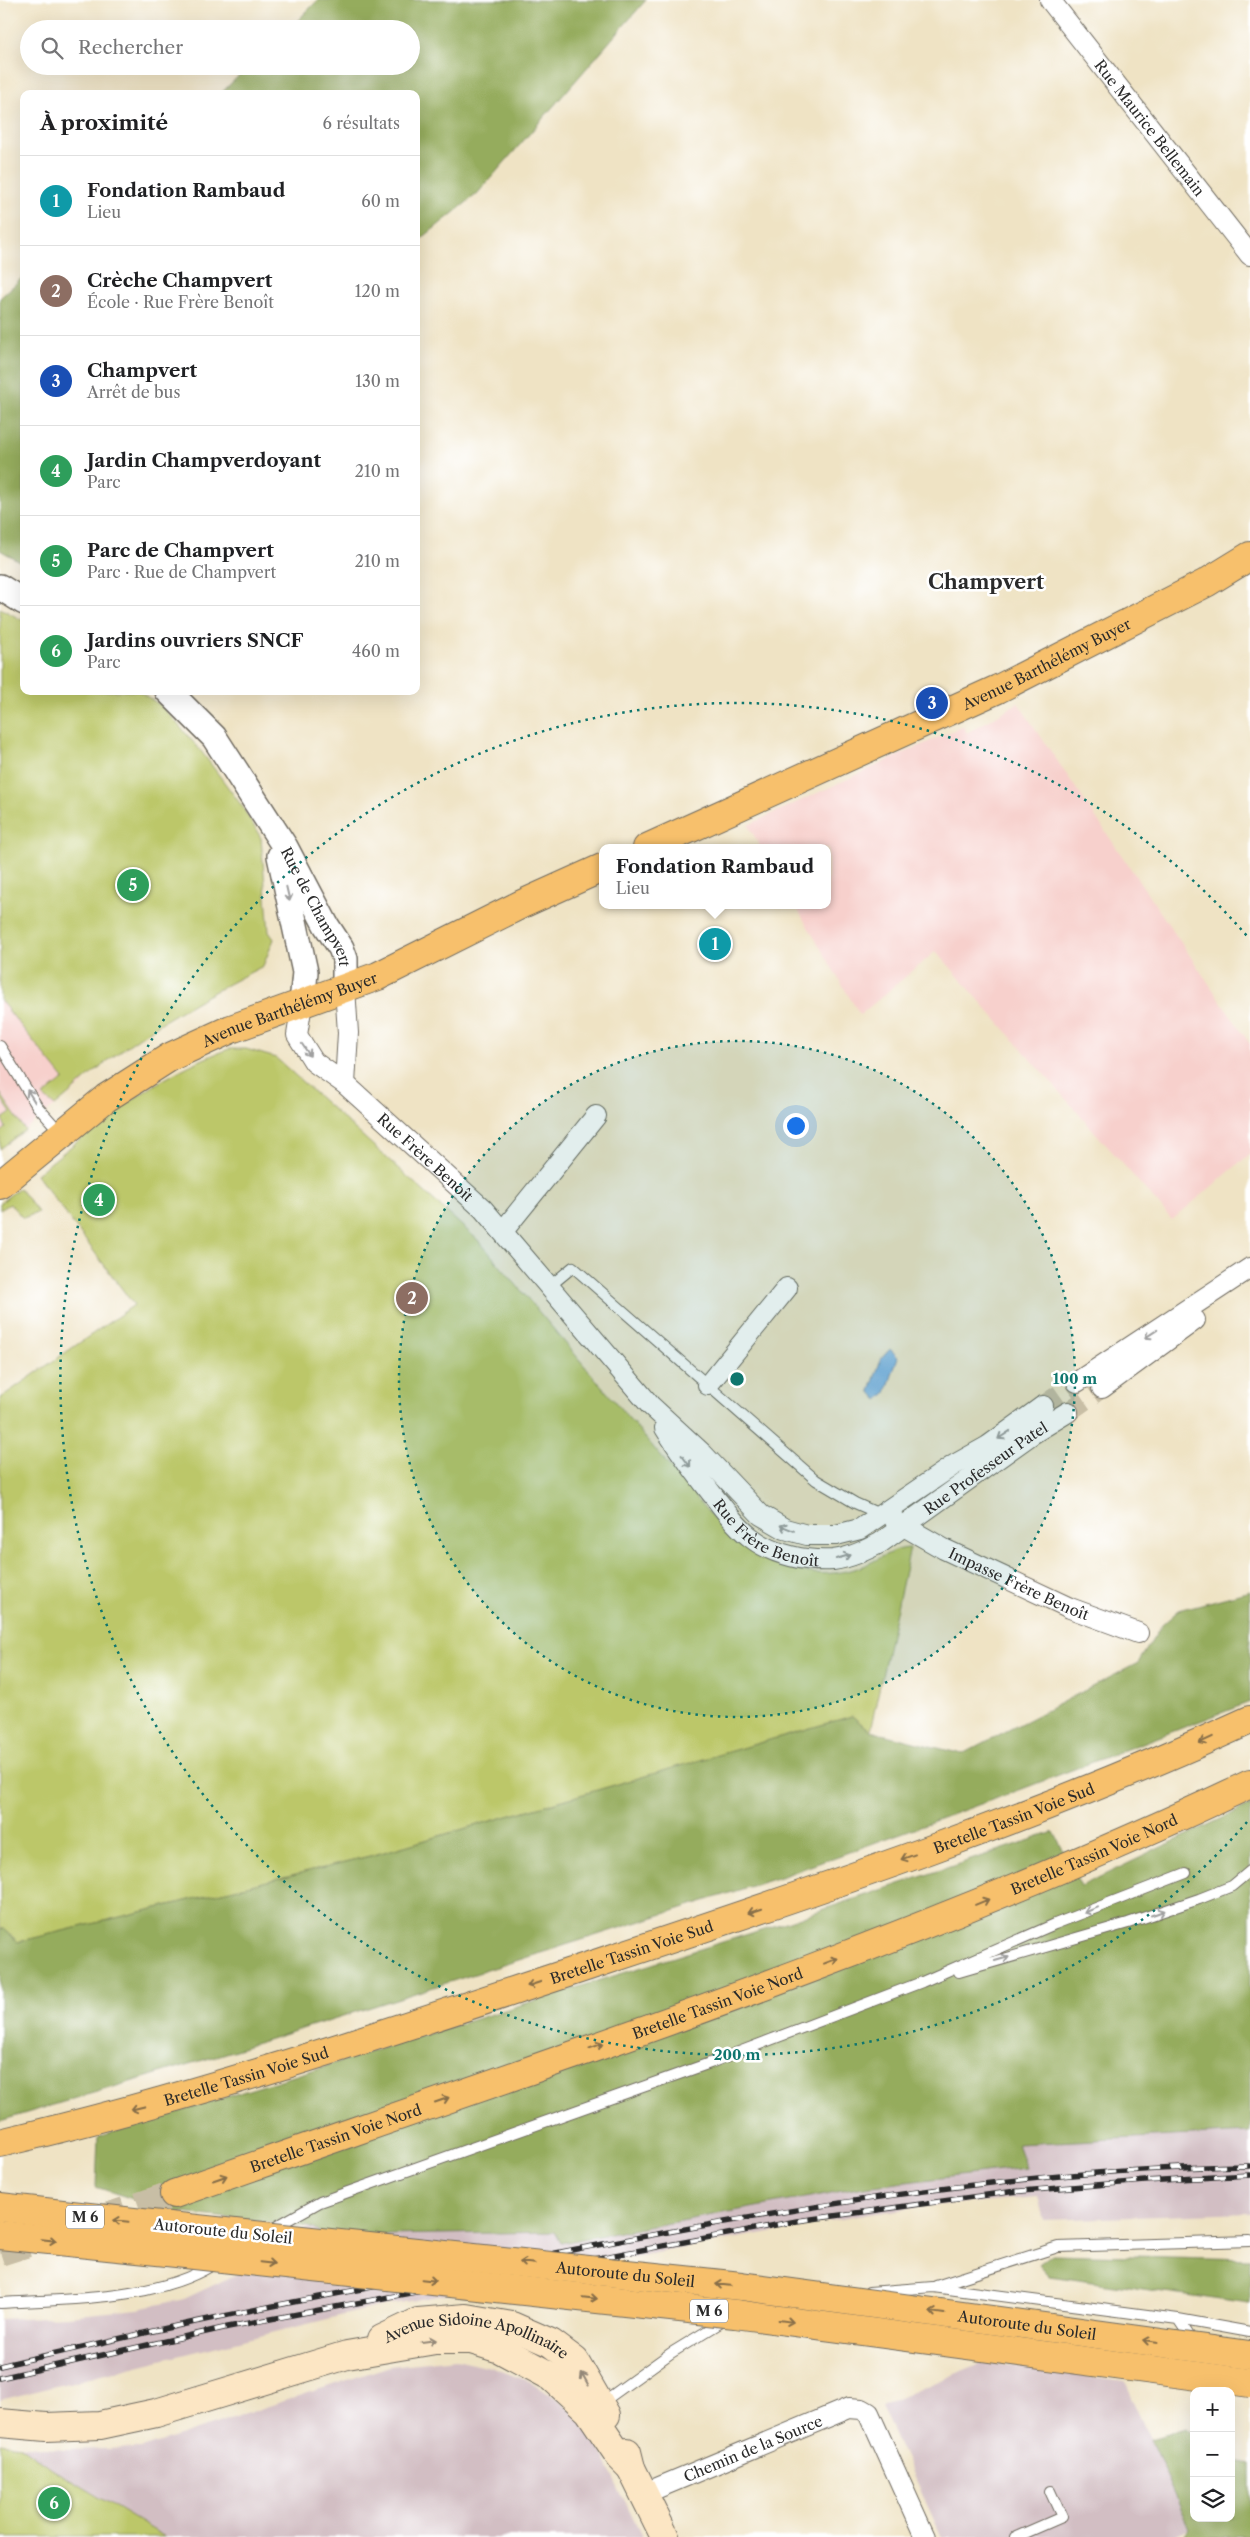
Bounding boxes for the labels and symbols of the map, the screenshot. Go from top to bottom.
street label: Rue Maurice Bellemain [1091,55,1210,200]
district label: Champvert [928,570,1044,594]
street label: Avenue Barthélémy Buyer [958,613,1134,714]
pin: 3 [916,684,948,722]
street label: Rue de Champvert [277,844,355,967]
pin: 5 [117,866,149,904]
one-way arrow [284,885,293,901]
pin: 1 [699,925,731,963]
street label: Avenue Barthélémy Buyer [198,967,380,1051]
one-way arrow [301,1042,311,1056]
one-way arrow [26,1090,36,1104]
street label: Rue Frère Benoît [374,1109,478,1206]
your location [783,1113,809,1139]
pin: 4 [83,1181,115,1219]
pin: 2 [396,1279,428,1317]
one-way arrow [1144,1329,1158,1339]
text: 100 m [1053,1369,1097,1388]
centre of rings [728,1370,746,1388]
street label: Rue Professeur Patel [919,1417,1051,1518]
one-way arrow [998,1430,1012,1440]
one-way arrow [681,1454,692,1467]
street label: Rue Frère Benoît [710,1495,820,1570]
one-way arrow [780,1523,795,1533]
street label: Impasse Frère Benoît [946,1543,1092,1624]
one-way arrow [835,1552,851,1561]
one-way arrow [1199,1736,1214,1746]
street label: Bretelle Tassin Voie Sud [930,1778,1097,1857]
street label: Bretelle Tassin Voie Nord [1008,1809,1180,1898]
one-way arrow [901,1853,916,1862]
one-way arrow [974,1897,989,1906]
one-way arrow [1084,1905,1099,1915]
one-way arrow [747,1907,763,1916]
one-way arrow [1150,1907,1166,1917]
street label: Bretelle Tassin Voie Sud [547,1916,716,1988]
one-way arrow [994,1954,1010,1964]
one-way arrow [822,1956,838,1965]
street label: Bretelle Tassin Voie Nord [630,1963,805,2043]
one-way arrow [526,1980,542,1990]
one-way arrow [587,2041,603,2050]
street label: Bretelle Tassin Voie Sud [161,2042,331,2110]
text: 200 m [714,2045,760,2064]
one-way arrow [434,2095,449,2104]
street label: Bretelle Tassin Voie Nord [247,2099,424,2176]
one-way arrow [131,2104,147,2114]
one-way arrow [212,2173,227,2182]
road number: M 6 [66,2206,104,2228]
street label: Autoroute du Soleil [152,2214,294,2248]
one-way arrow [113,2216,129,2226]
one-way arrow [40,2235,56,2245]
street label: Autoroute du Soleil [554,2257,696,2291]
one-way arrow [259,2258,275,2268]
one-way arrow [519,2258,535,2268]
one-way arrow [420,2275,436,2285]
one-way arrow [716,2280,732,2290]
one-way arrow [582,2293,598,2303]
road number: M 6 [690,2300,728,2322]
street label: Autoroute du Soleil [956,2306,1098,2344]
street label: Avenue Sidoine Apollinaire [380,2308,573,2363]
one-way arrow [929,2308,945,2318]
one-way arrow [778,2316,794,2326]
one-way arrow [421,2336,437,2346]
one-way arrow [1142,2336,1158,2346]
one-way arrow [580,2372,589,2387]
street label: Chemin de la Source [680,2411,825,2486]
pin: 6 [38,2484,70,2522]

